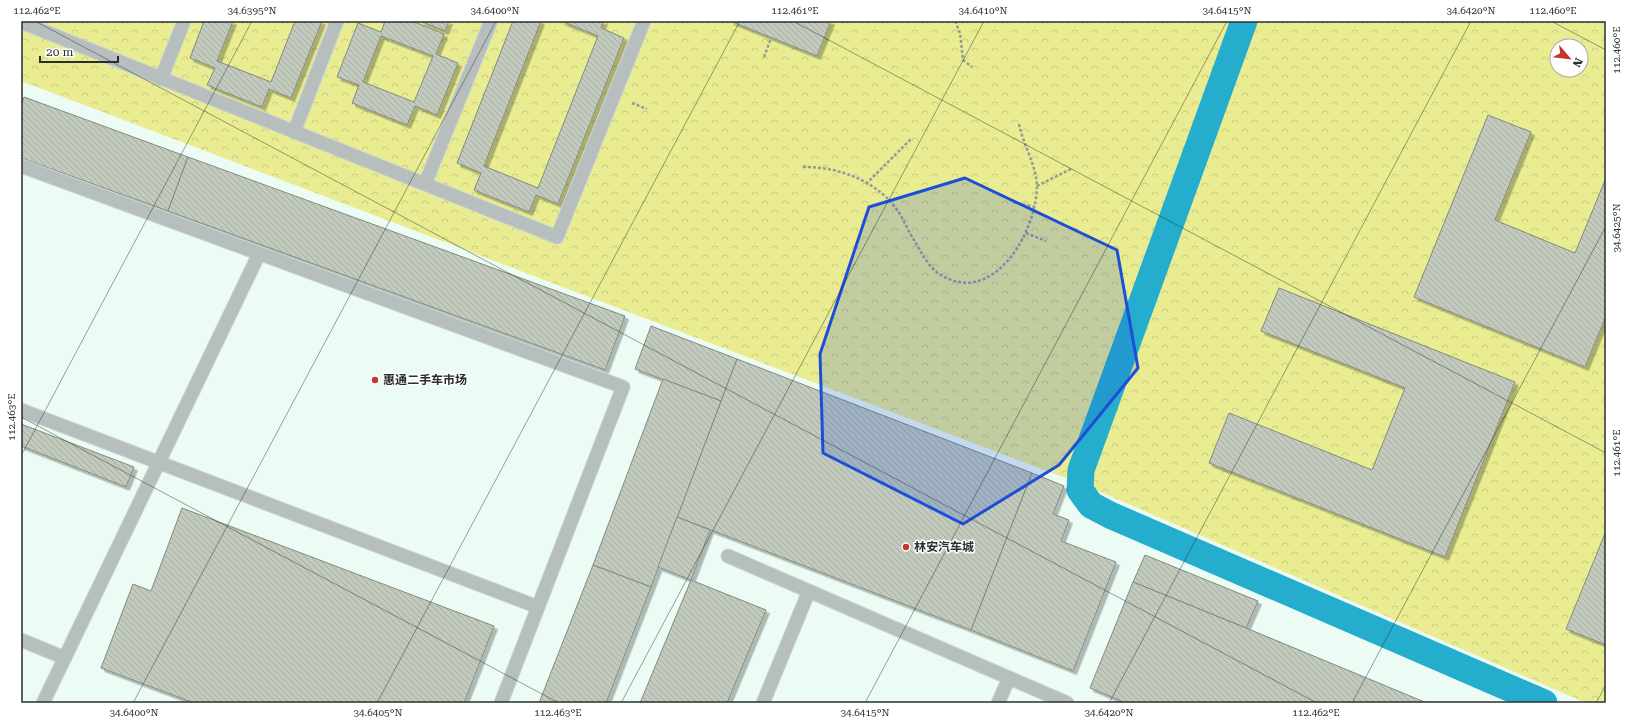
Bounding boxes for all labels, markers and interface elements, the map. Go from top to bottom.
text: 112.462°E [13,5,61,16]
text: 34.6395°N [227,5,277,16]
text: 34.6400°N [470,5,520,16]
text: 112.461°E [771,5,819,16]
text: 34.6410°N [958,5,1008,16]
text: 34.6415°N [1202,5,1252,16]
text: 34.6420°N [1446,5,1496,16]
text: 112.460°E [1529,5,1577,16]
text: 112.460°E [1611,26,1622,74]
scale bar [40,38,118,64]
north arrow [1549,38,1589,78]
text: 20 m [46,45,73,59]
text: N [1569,56,1585,70]
text: 34.6425°N [1611,203,1622,253]
place label: 惠通二手车市场 [383,373,467,387]
marker: 惠通二手车市场 [370,375,380,385]
text: 112.463°E [6,393,17,441]
text: 112.461°E [1611,429,1622,477]
place label: 林安汽车城 [914,540,974,554]
marker: 林安汽车城 [901,542,911,552]
text: 34.6400°N [109,707,159,718]
text: 34.6405°N [353,707,403,718]
text: 112.463°E [534,707,582,718]
text: 34.6415°N [840,707,890,718]
text: 34.6420°N [1084,707,1134,718]
text: 112.462°E [1292,707,1340,718]

